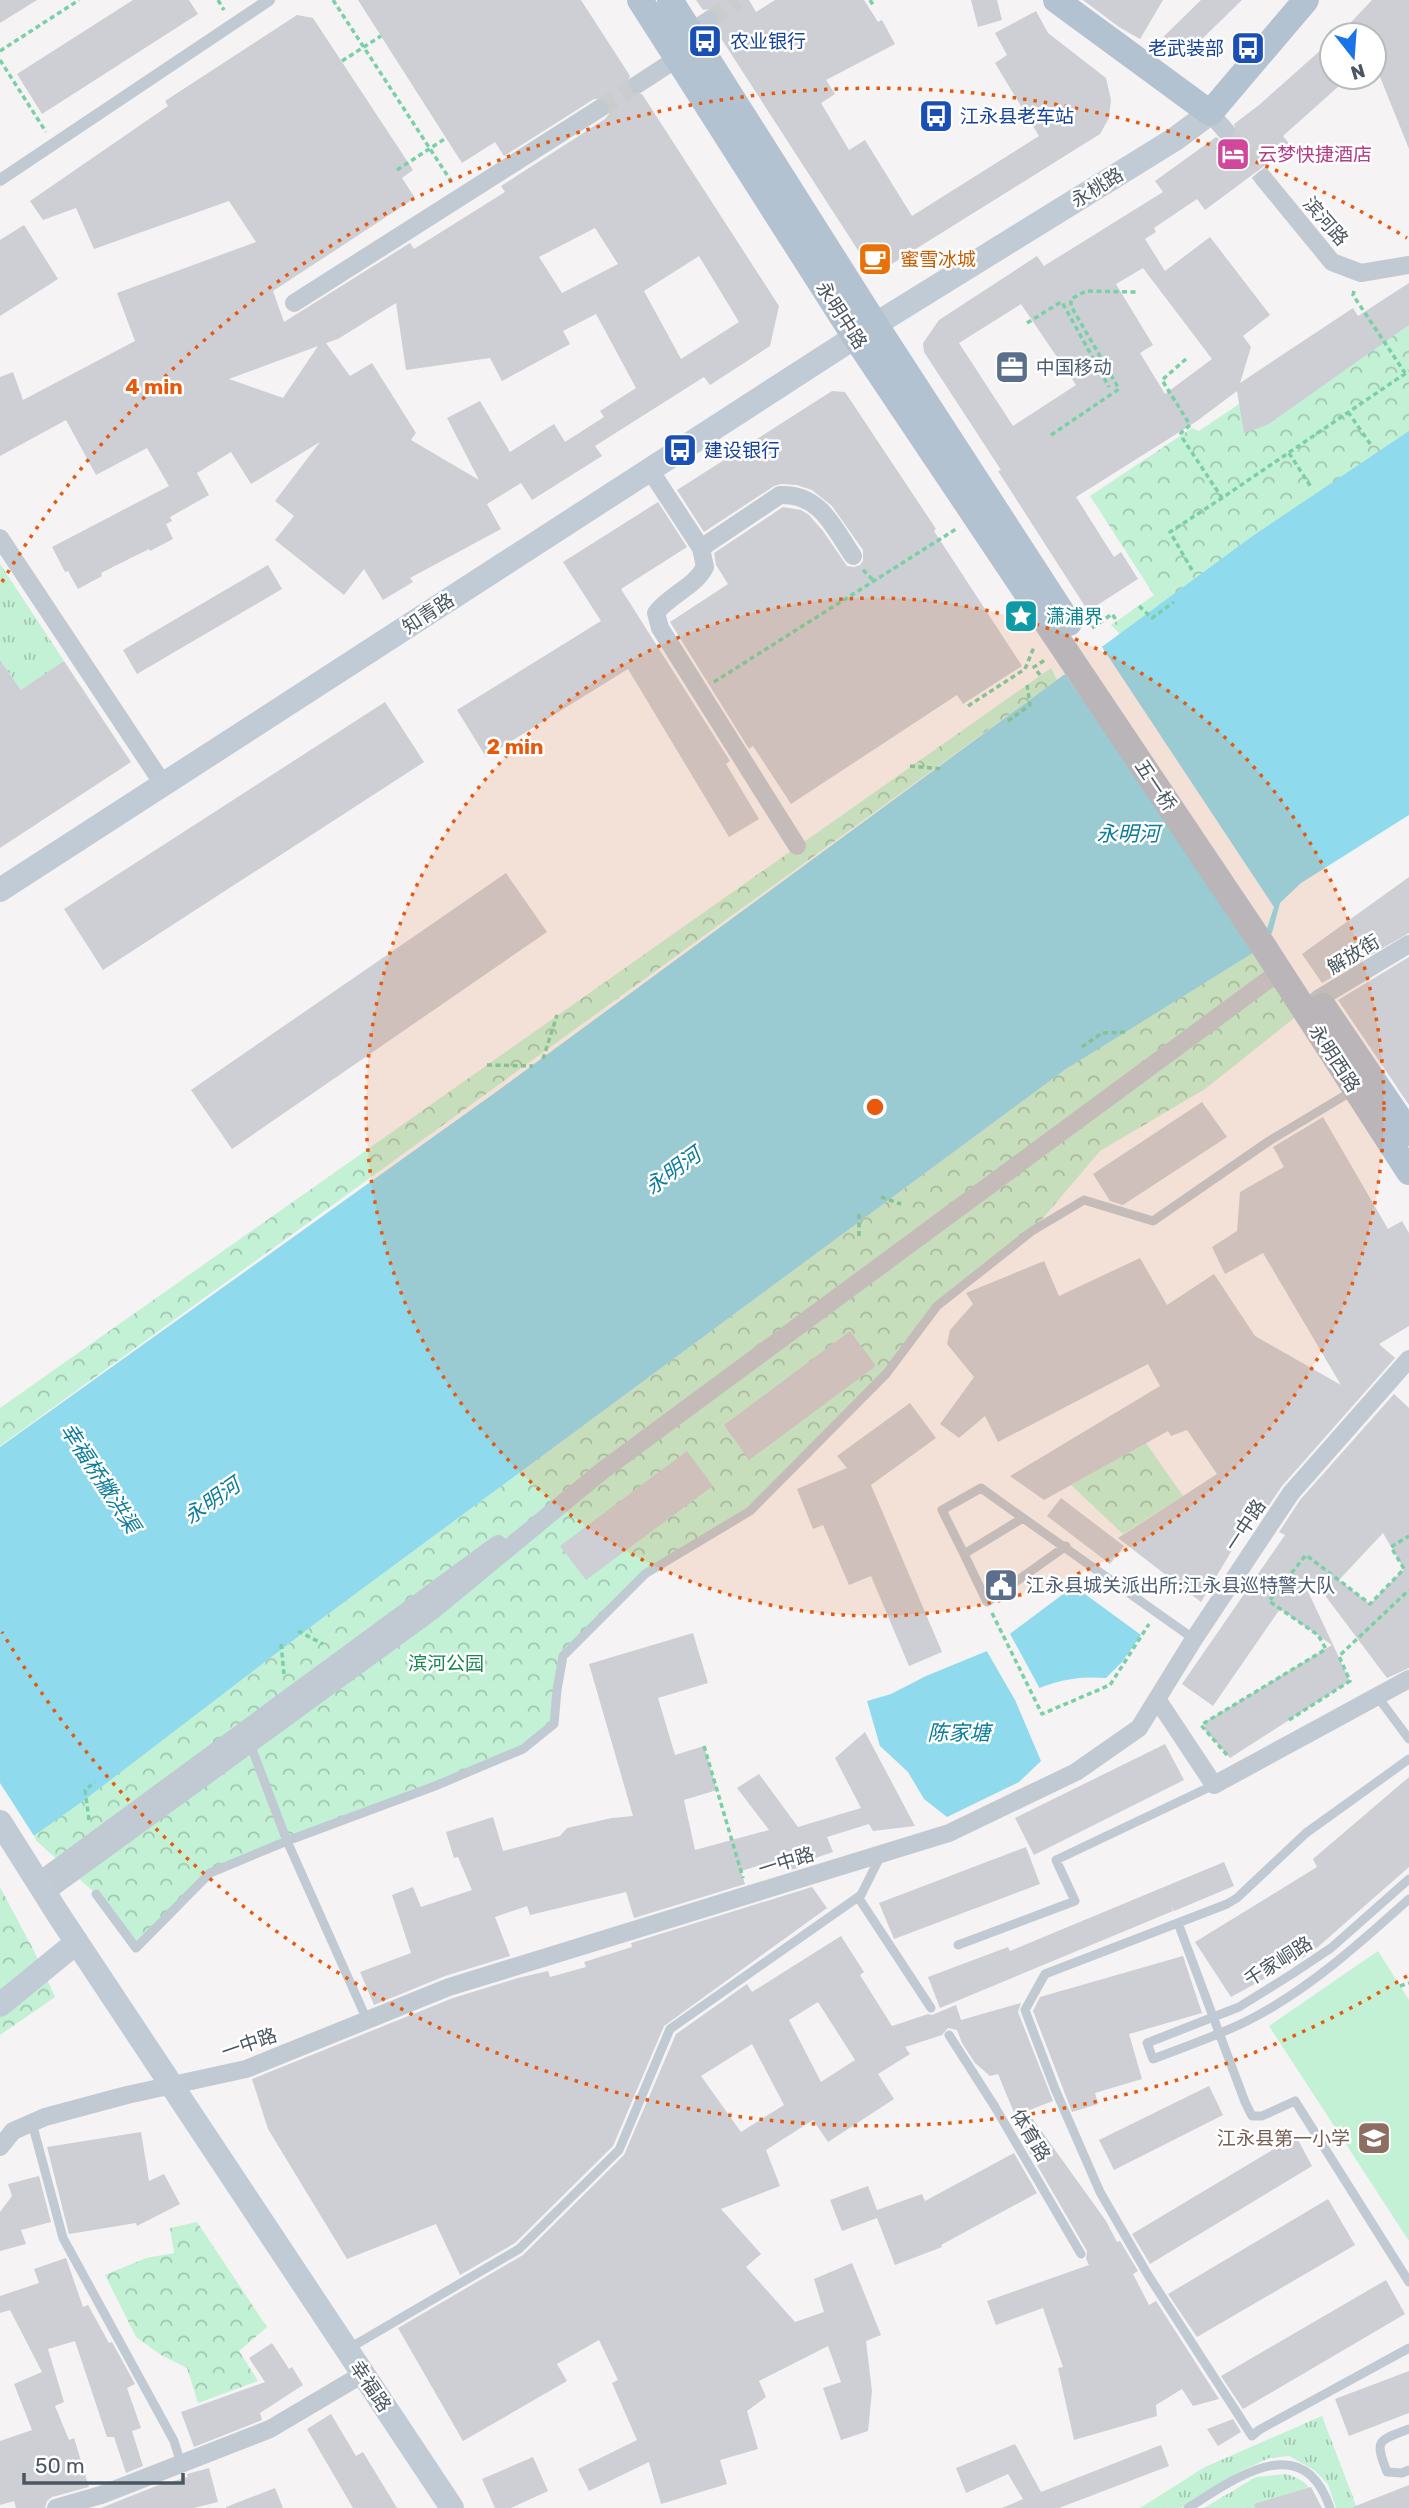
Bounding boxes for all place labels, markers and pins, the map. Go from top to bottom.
bus stop icon: 农业银行 [686,22,724,60]
bus stop icon: 老武装部 [1229,29,1267,67]
place label: 农业银行 [730,30,806,53]
place label: 老武装部 [1148,37,1224,60]
bus stop icon: 江永县老车站 [917,97,955,135]
place label: 江永县老车站 [960,105,1074,128]
hotel icon: 云梦快捷酒店 [1214,135,1252,173]
place label: 云梦快捷酒店 [1258,143,1372,166]
cafe icon: 蜜雪冰城 [856,240,894,278]
place label: 蜜雪冰城 [900,248,976,271]
office icon: 中国移动 [993,348,1031,386]
place label: 中国移动 [1036,356,1112,379]
bus stop icon: 建设银行 [661,431,699,469]
place label: 建设银行 [704,439,780,462]
place icon: 潇浦界 [1002,597,1040,635]
place label: 潇浦界 [1046,605,1103,628]
centre of rings [863,1095,887,1119]
public building icon: 江永县城关派出所;江永县巡特警大队 [982,1566,1020,1604]
place label: 江永县城关派出所;江永县巡特警大队 [1026,1574,1335,1597]
school or university icon: 江永县第一小学 [1355,2119,1393,2157]
place label: 江永县第一小学 [1217,2127,1350,2150]

